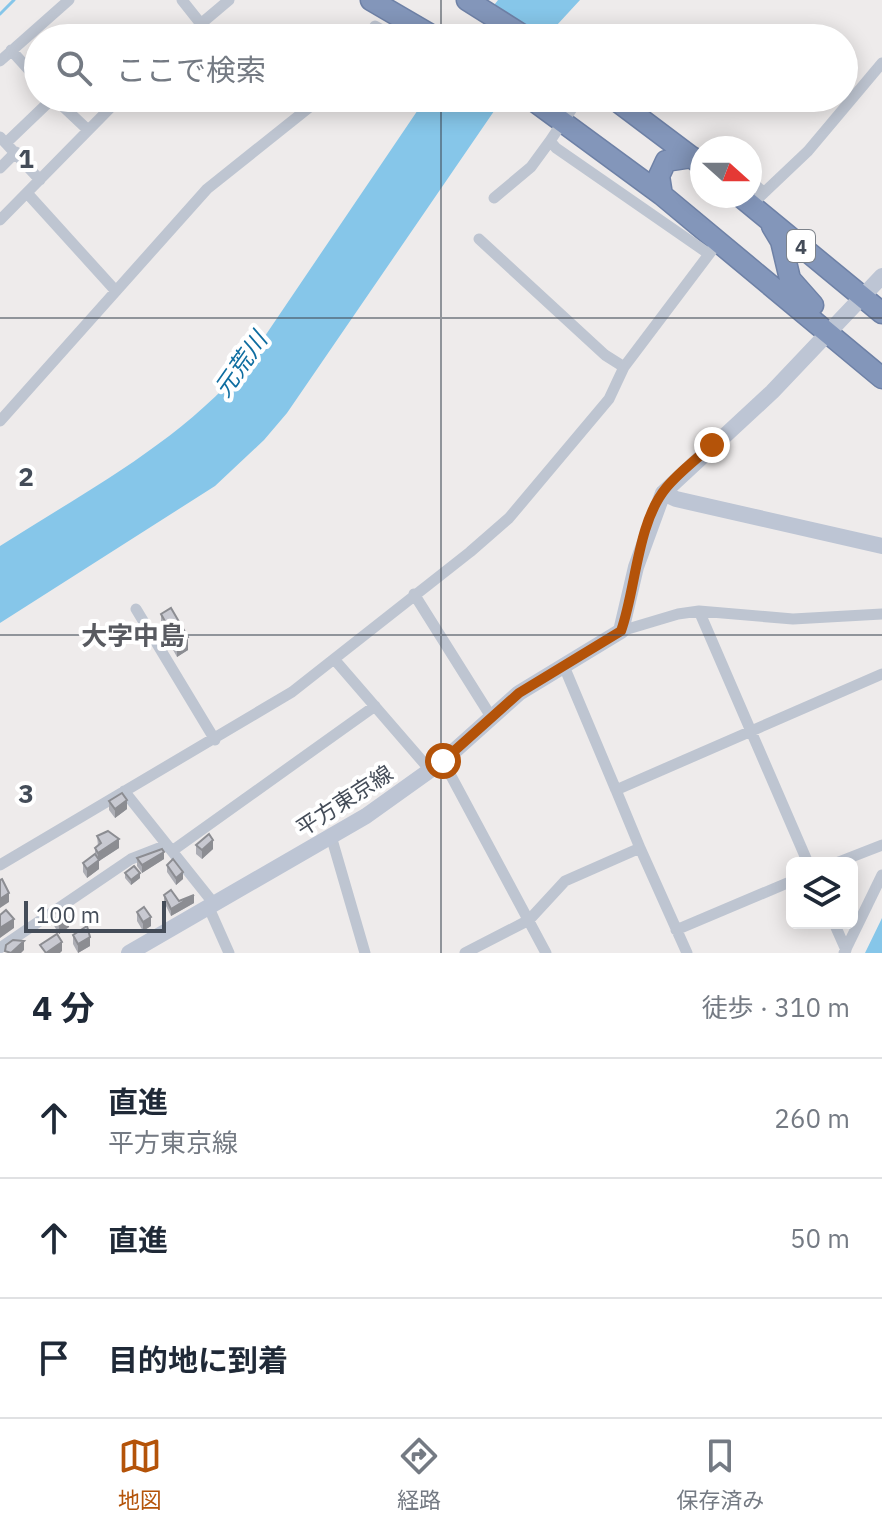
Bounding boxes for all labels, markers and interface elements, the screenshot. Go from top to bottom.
search box [24,24,858,112]
icon: search [52,46,96,90]
text: ここで検索 [116,50,266,89]
north arrow [690,136,762,208]
text: 1 [18,141,34,175]
road number: 4 [787,230,815,262]
water label: 元荒川 [206,323,275,403]
route end [694,427,730,463]
text: 2 [18,459,34,493]
district label: 大字中島 [81,618,185,652]
route start [425,743,461,779]
street label: 平方東京線 [290,758,398,842]
text: 3 [18,776,34,810]
map controls [786,857,858,929]
button: layers [786,857,858,929]
scale bar [24,897,166,933]
text: 100 m [36,900,100,929]
text: 4 分 [32,985,94,1029]
text: 徒歩 · 310 m [702,990,850,1024]
text: 直進 [108,1082,168,1121]
icon: ahead [32,1096,76,1140]
text: 260 m [774,1101,850,1135]
text: 平方東京線 [108,1125,238,1159]
icon: ahead [32,1216,76,1260]
text: 直進 [108,1220,168,1259]
text: 50 m [790,1221,850,1255]
icon: arrive [32,1336,76,1380]
text: 目的地に到着 [108,1340,288,1379]
tab: 地図 [118,1434,162,1514]
tab: 経路 [397,1434,441,1514]
tab: 保存済み [676,1434,764,1514]

